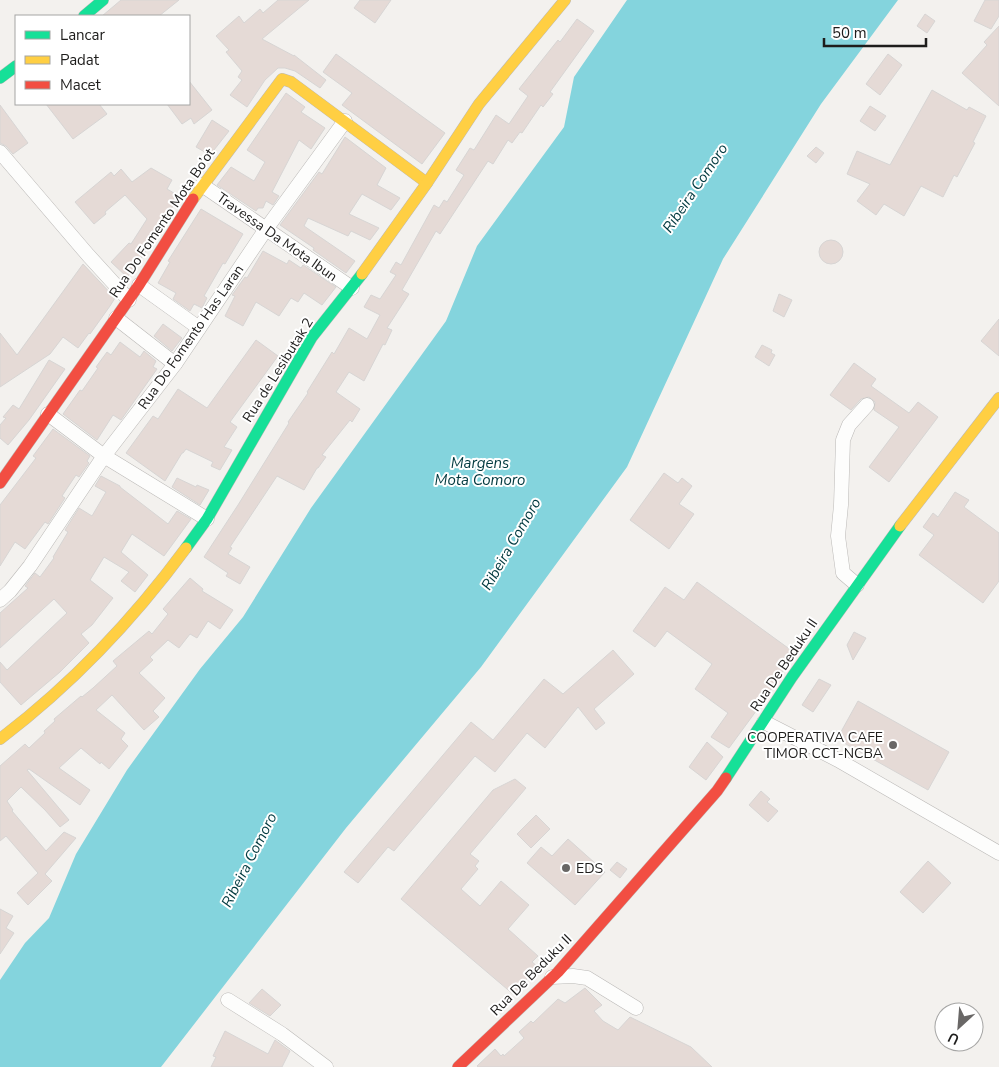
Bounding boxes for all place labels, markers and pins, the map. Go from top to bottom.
place label: COOPERATIVA CAFE TIMOR CCT-NCBA [747,728,883,763]
marker: COOPERATIVA CAFE TIMOR CCT-NCBA [887,739,899,751]
place label: EDS [576,859,604,878]
marker: EDS [560,862,572,874]

